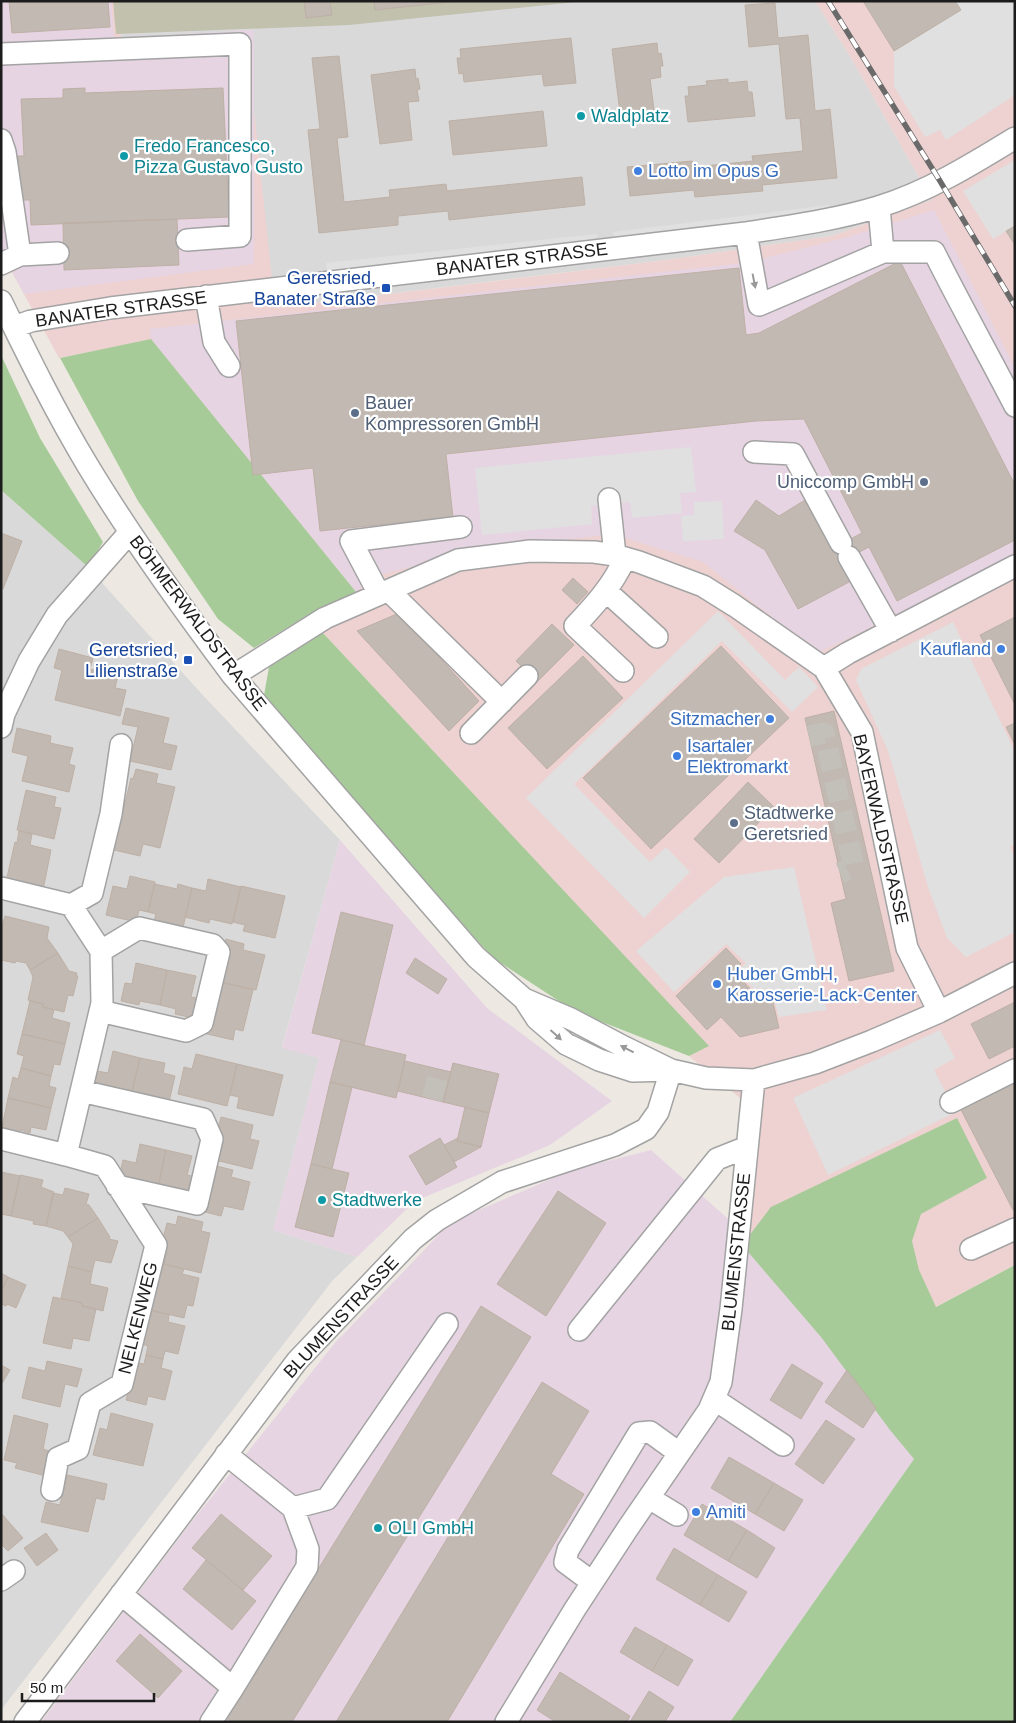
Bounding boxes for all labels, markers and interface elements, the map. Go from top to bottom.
place label: Waldplatz [591,106,669,126]
marker: Waldplatz [575,110,587,122]
place label: Fredo Francesco, Pizza Gustavo Gusto [134,136,303,177]
marker: Fredo Francesco, Pizza Gustavo Gusto [118,150,130,162]
place label: Lotto im Opus G [648,161,779,181]
marker: Lotto im Opus G [632,165,644,177]
street label: BANATER STRASSE [435,239,609,279]
place label: Geretsried, Banater Straße [254,268,376,309]
one-way arrow [751,273,759,289]
marker: Geretsried, Banater Straße [380,282,392,294]
street label: BANATER STRASSE [34,287,208,331]
place label: Bauer Kompressoren GmbH [365,393,539,434]
marker: Bauer Kompressoren GmbH [349,407,361,419]
place label: Uniccomp GmbH [777,472,914,492]
marker: Uniccomp GmbH [918,476,930,488]
street label: BÖHMERWALDSTRASSE [126,532,270,714]
place label: Kaufland [920,639,991,659]
place label: Geretsried, Lilienstraße [85,640,178,681]
marker: Kaufland [995,643,1007,655]
marker: Geretsried, Lilienstraße [182,654,194,666]
place label: Sitzmacher [670,709,760,729]
marker: Sitzmacher [764,713,776,725]
street label: BAYERWALDSTRASSE [849,732,913,926]
place label: Isartaler Elektromarkt [687,736,788,777]
marker: Isartaler Elektromarkt [671,750,683,762]
place label: Stadtwerke Geretsried [744,803,834,844]
marker: Stadtwerke Geretsried [728,817,740,829]
place label: Huber GmbH, Karosserie-Lack-Center [727,964,917,1005]
marker: Huber GmbH, Karosserie-Lack-Center [711,978,723,990]
one-way arrow [549,1030,562,1041]
one-way arrow [620,1045,635,1053]
street label: BLUMENSTRASSE [718,1172,754,1332]
place label: Stadtwerke [332,1190,422,1210]
marker: Stadtwerke [316,1194,328,1206]
street label: BLUMENSTRASSE [279,1252,403,1382]
street label: NELKENWEG [114,1260,162,1376]
place label: Amiti [706,1502,746,1522]
marker: Amiti [690,1506,702,1518]
place label: OLI GmbH [388,1518,474,1538]
marker: OLI GmbH [372,1522,384,1534]
scale bar [22,1670,155,1702]
text: 50 m [30,1679,63,1696]

